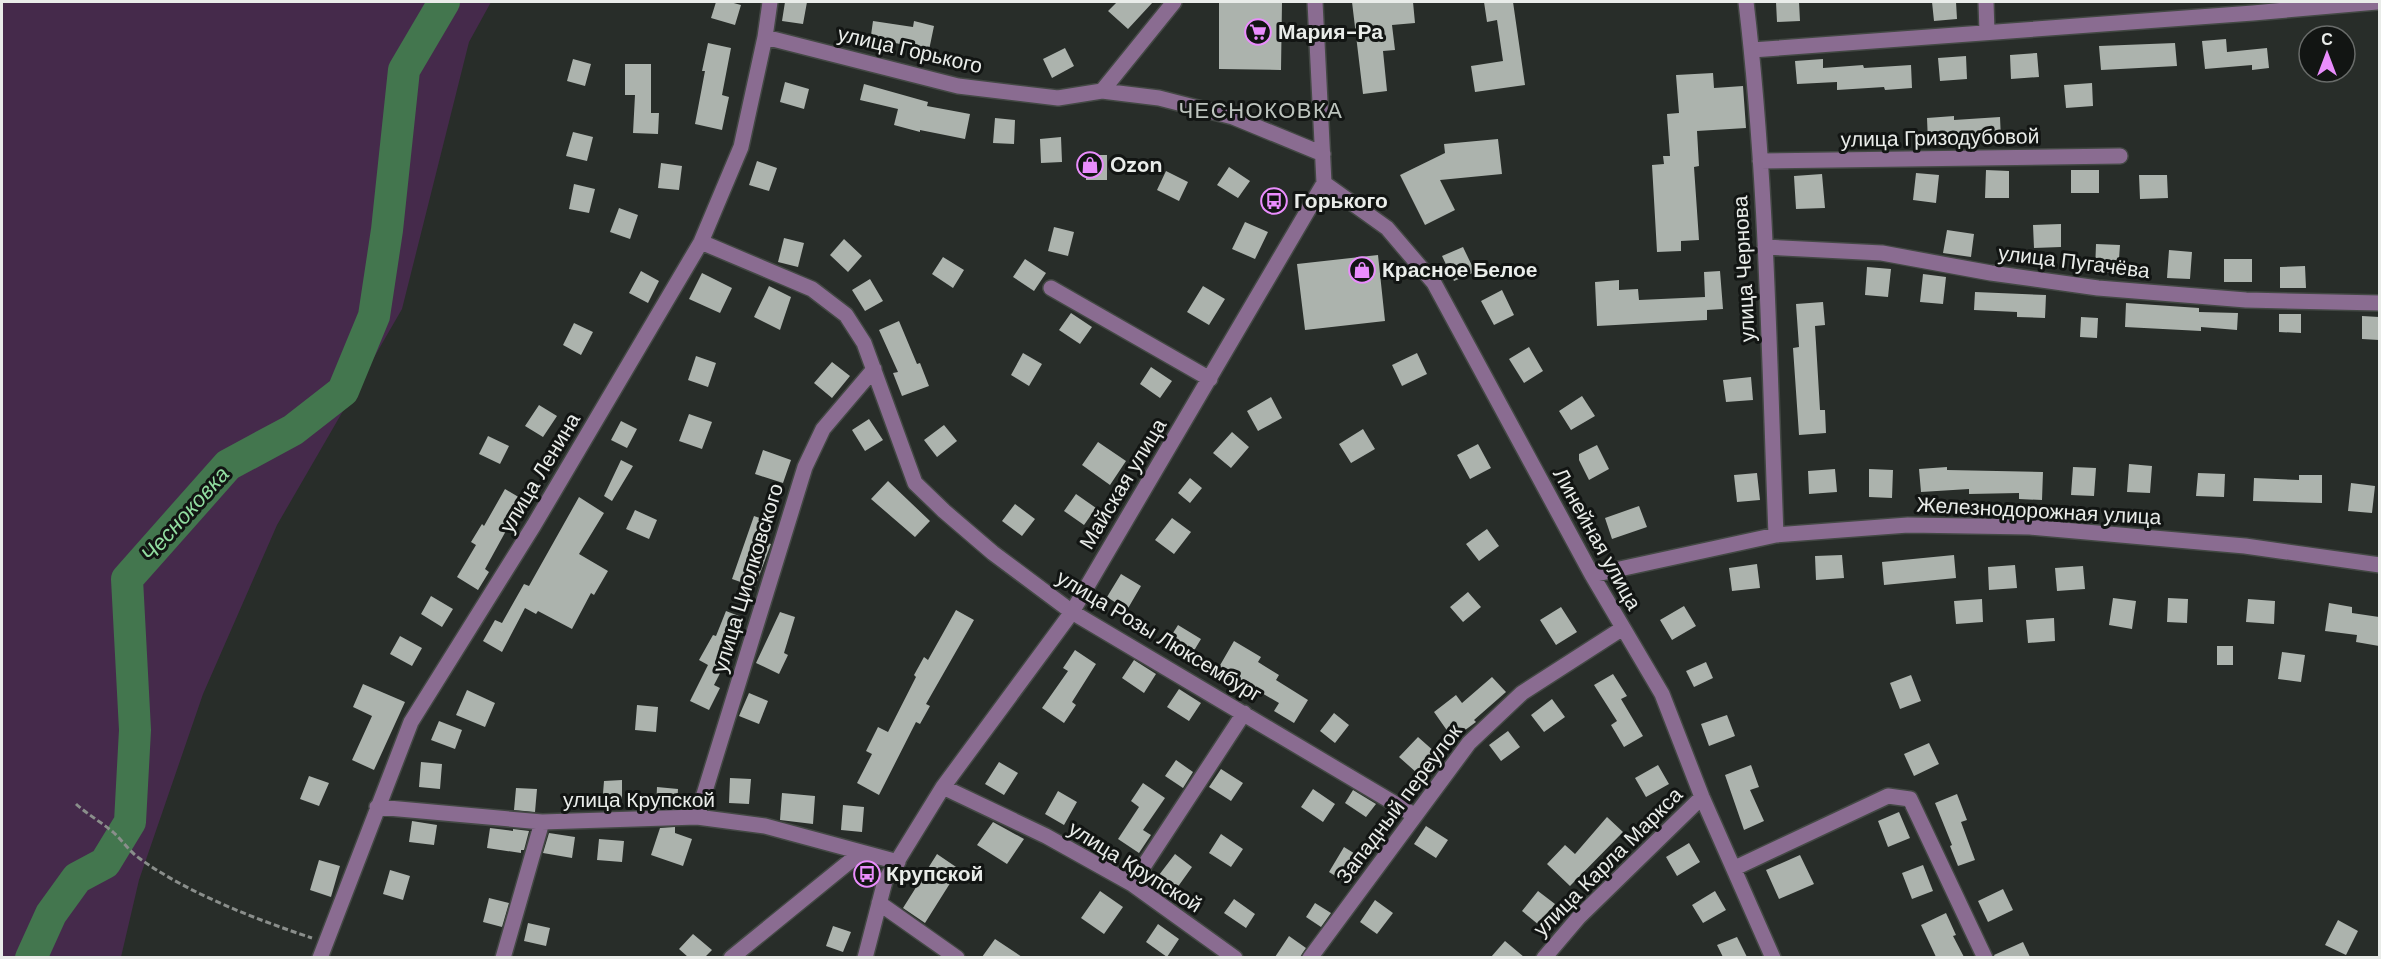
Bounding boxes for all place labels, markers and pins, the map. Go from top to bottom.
supermarket icon: Мария-Ра [1243,17,1273,47]
place label: Мария-Ра [1278,18,1383,46]
shop icon: Ozon [1075,150,1105,180]
place label: Ozon [1110,151,1163,179]
bus stop icon: Горького [1259,186,1289,216]
place label: Горького [1294,187,1388,215]
shop icon: Красное Белое [1347,255,1377,285]
place label: Красное Белое [1382,256,1537,284]
bus stop icon: Крупской [852,859,882,889]
place label: Крупской [886,860,983,888]

